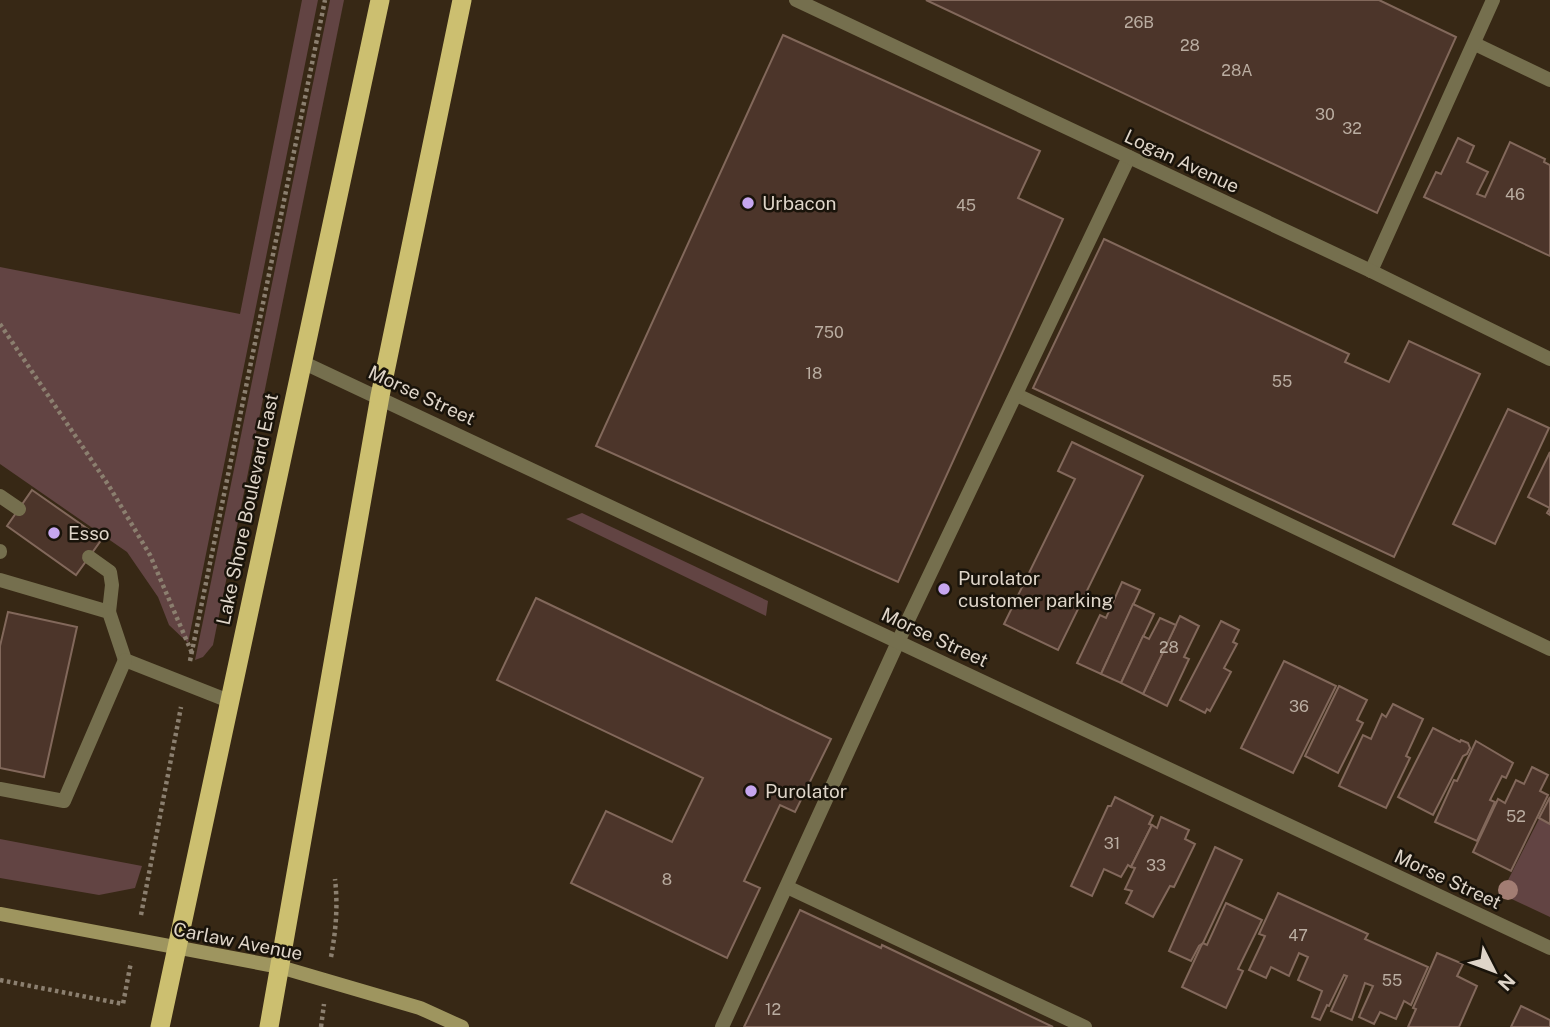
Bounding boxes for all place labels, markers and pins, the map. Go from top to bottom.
place label: Urbacon [762,192,836,214]
marker: Urbacon [740,195,756,211]
place label: Esso [68,522,110,544]
marker: Esso [46,525,62,541]
place label: Purolator customer parking [958,567,1113,611]
marker: Purolator customer parking [936,581,952,597]
place label: Purolator [765,780,847,802]
marker: Purolator [743,783,759,799]

